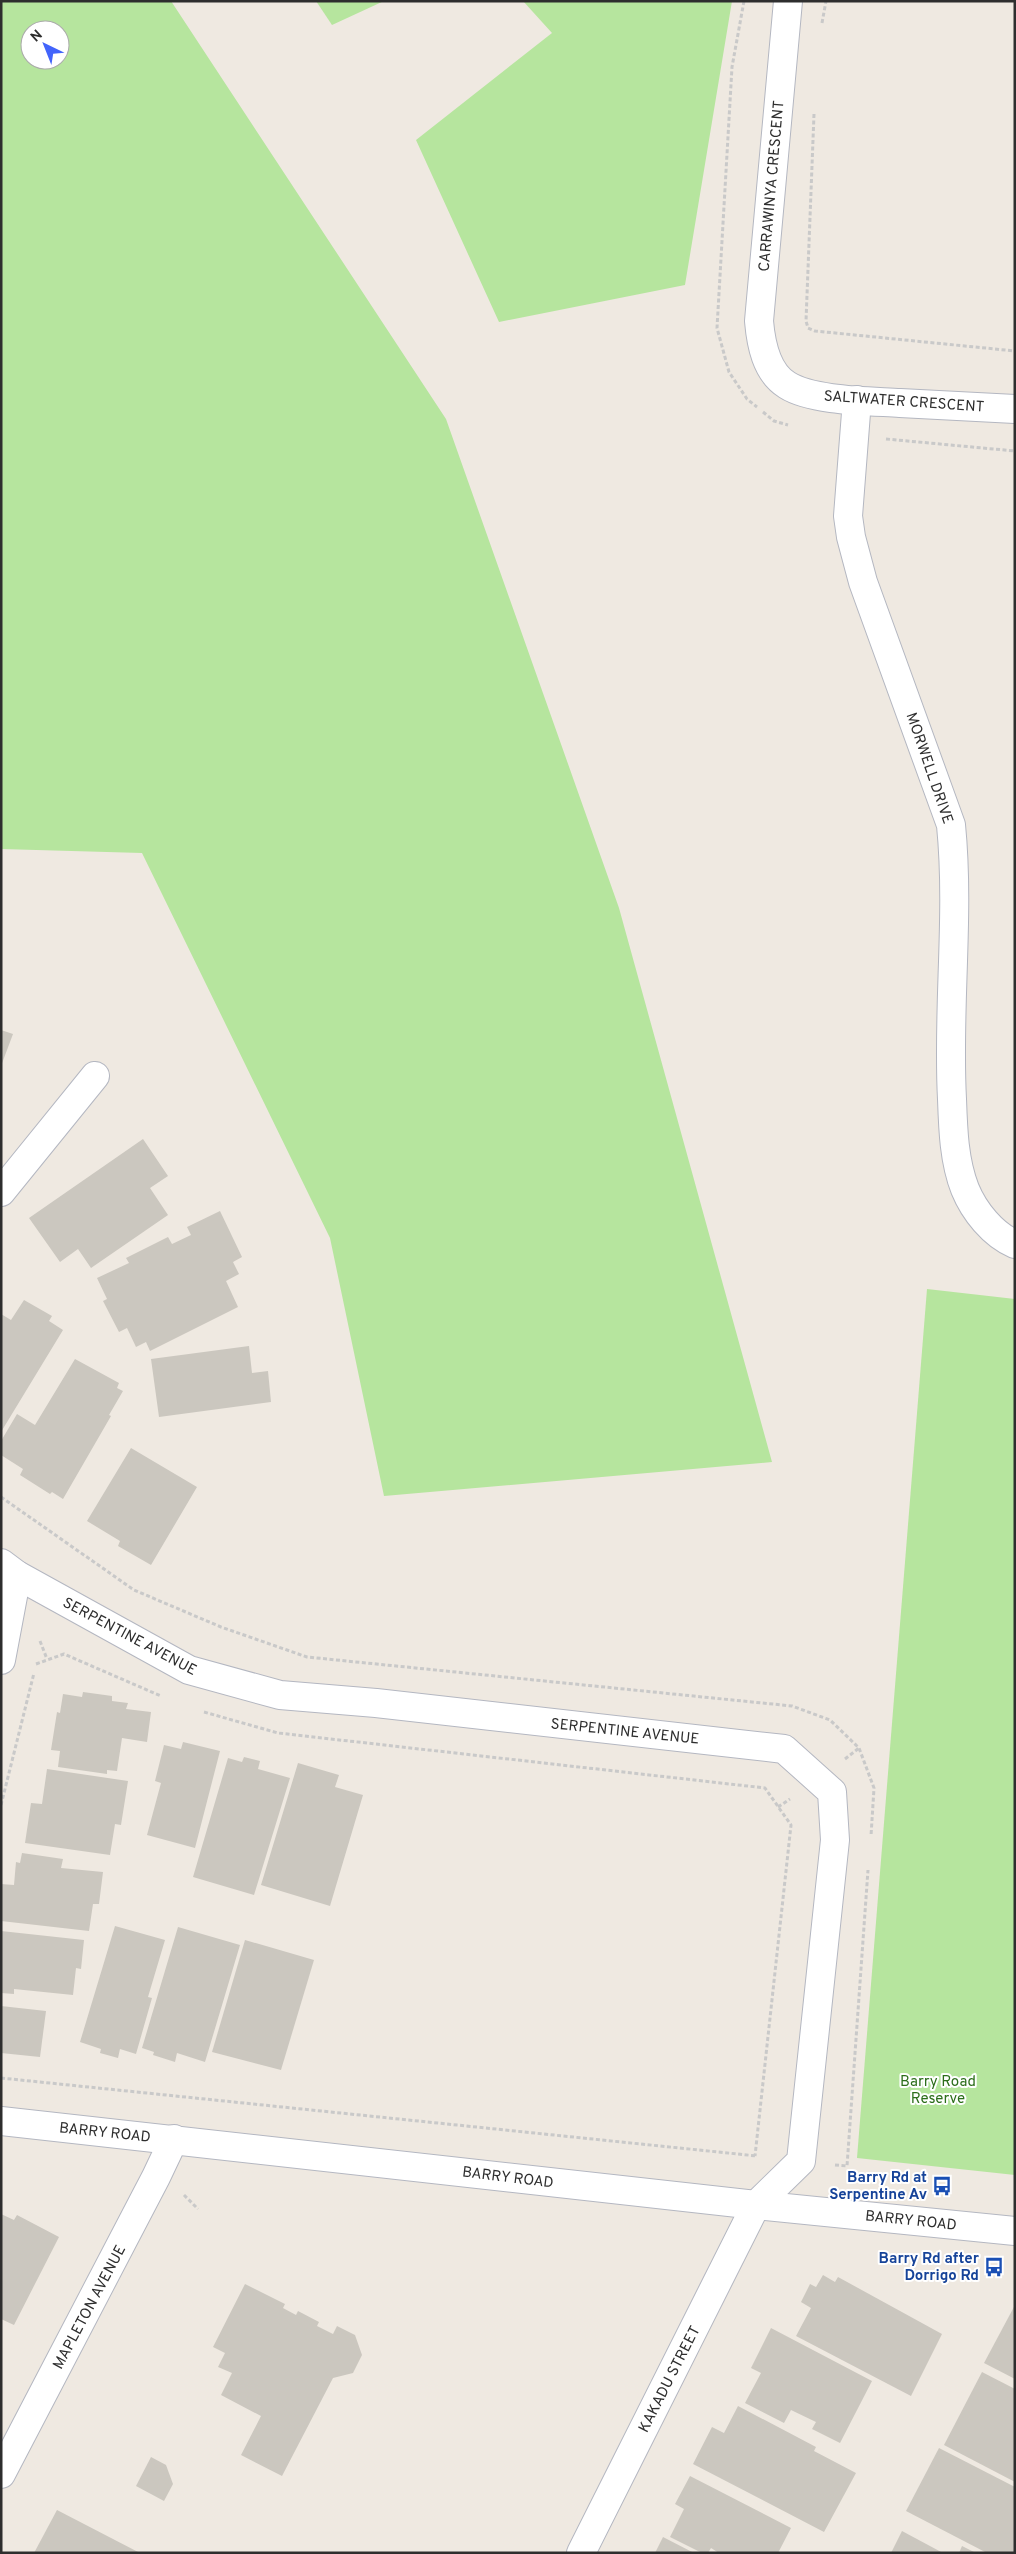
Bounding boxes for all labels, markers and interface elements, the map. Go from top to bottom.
north arrow [20,20,70,70]
text: N [28,27,47,46]
street label: CARRAWINYA CRESCENT [756,100,789,273]
street label: SALTWATER CRESCENT [823,387,985,418]
street label: MORWELL DRIVE [901,710,957,827]
street label: SERPENTINE AVENUE [59,1594,200,1681]
street label: SERPENTINE AVENUE [550,1715,700,1750]
park label: Barry Road Reserve [900,2073,976,2109]
street label: BARRY ROAD [58,2119,152,2148]
street label: BARRY ROAD [461,2163,555,2194]
place label: Barry Rd at Serpentine Av [829,2169,927,2205]
bus stop icon: Barry Rd at Serpentine Av [931,2175,953,2197]
street label: BARRY ROAD [864,2207,958,2236]
street label: MAPLETON AVENUE [50,2242,131,2373]
place label: Barry Rd after Dorrigo Rd [878,2250,980,2286]
bus stop icon: Barry Rd after Dorrigo Rd [983,2256,1005,2278]
street label: KAKADU STREET [635,2323,705,2436]

